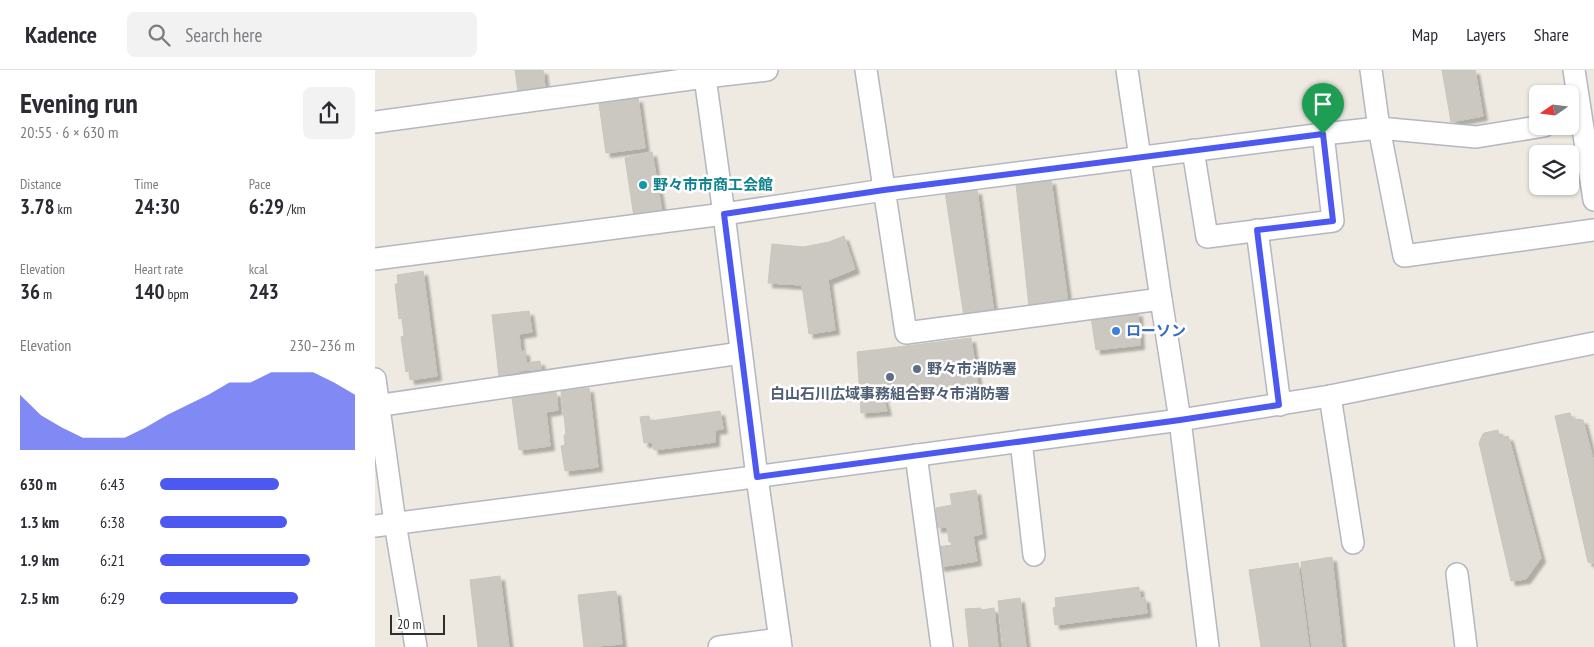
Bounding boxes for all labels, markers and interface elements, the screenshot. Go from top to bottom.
search box [127,12,477,57]
text: Kadence [25,19,97,50]
icon: search [145,21,173,49]
text: Search here [185,23,262,47]
text: Map [1412,23,1438,46]
text: Layers [1466,23,1506,46]
text: Share [1534,23,1569,46]
pin [1302,83,1344,134]
text: Evening run [20,84,138,121]
north arrow [1529,85,1579,135]
map controls [1529,85,1579,195]
button: share [303,87,355,139]
icon: arrive [1309,90,1337,118]
text: 20:55 · 6 × 630 m [20,122,118,142]
button: layers [1529,145,1579,195]
text: Distance [20,175,61,193]
text: Time [134,175,159,193]
text: Pace [249,175,271,193]
place label: 野々市市商工会館 [653,175,773,194]
marker: 野々市市商工会館 [637,179,649,191]
text: 3.78 [20,193,55,220]
text: 24:30 [134,193,180,220]
text: 6:29 [249,193,284,220]
text: km [55,200,72,218]
text: /km [284,200,306,218]
text: Elevation [20,260,65,278]
text: Heart rate [134,260,183,278]
text: kcal [249,260,268,278]
text: 36 [20,278,40,305]
text: 140 [134,278,164,305]
text: 243 [249,278,279,305]
text: m [40,285,52,303]
text: bpm [164,285,189,303]
place label: ローソン [1126,321,1186,340]
marker: ローソン [1110,325,1122,337]
text: Elevation [20,335,71,355]
text: 230–236 m [290,335,355,355]
place label: 野々市消防署 [927,359,1017,378]
marker: 野々市消防署 [911,363,923,375]
marker: 白山石川広域事務組合野々市消防署 [884,371,896,383]
place label: 白山石川広域事務組合野々市消防署 [770,384,1010,403]
text: 630 m [20,474,57,494]
text: 6:43 [100,474,125,494]
text: 1.3 km [20,512,59,532]
text: 6:38 [100,512,125,532]
text: 1.9 km [20,550,59,570]
text: 6:21 [100,550,125,570]
text: 2.5 km [20,588,59,608]
text: 6:29 [100,588,125,608]
scale bar [390,612,445,635]
text: 20 m [397,615,422,633]

